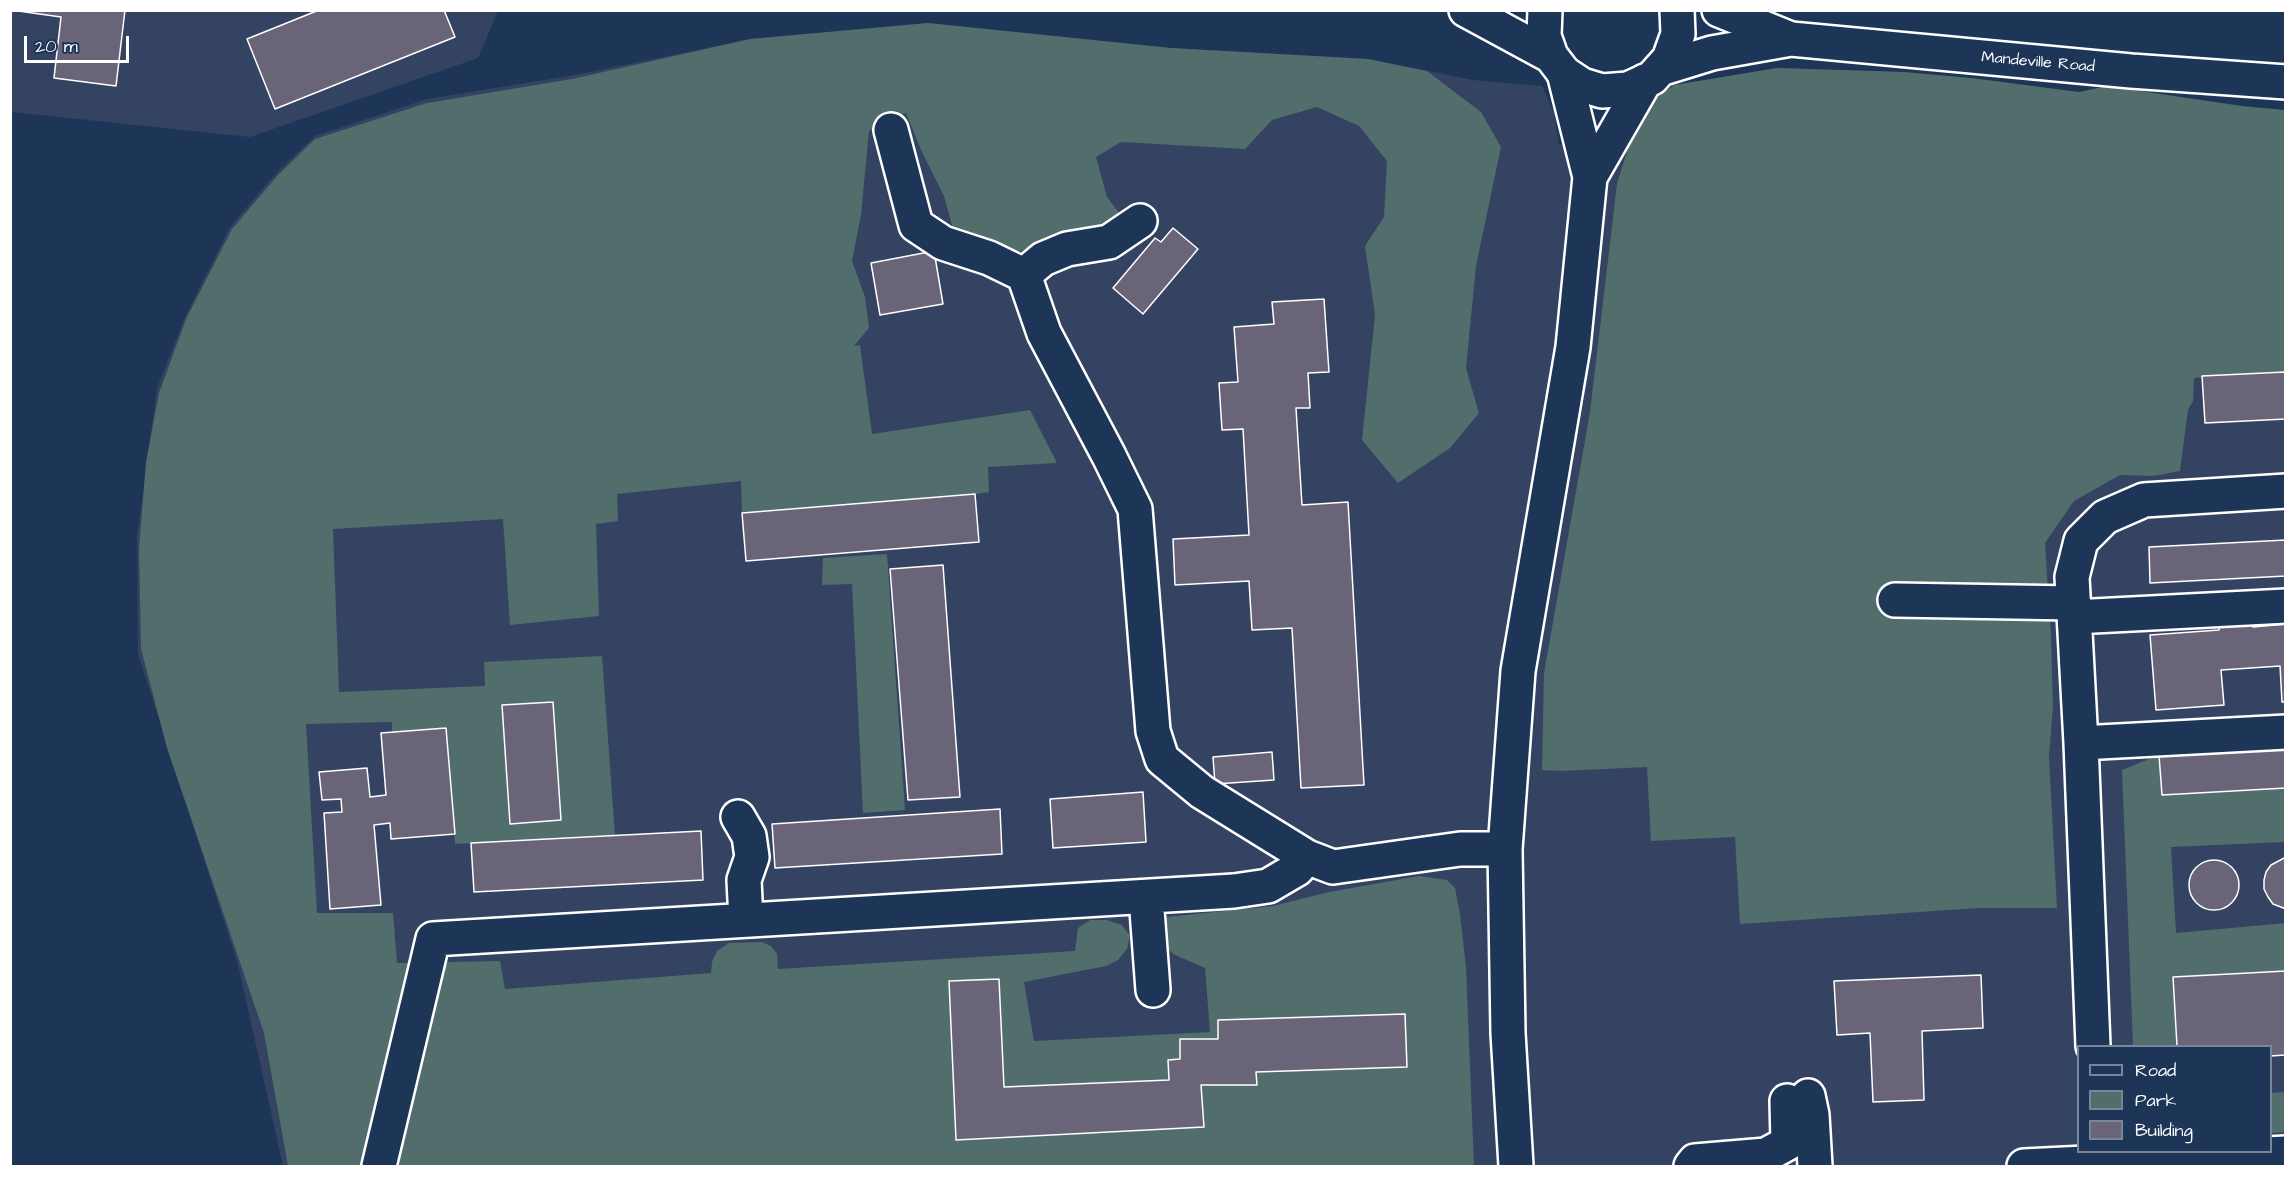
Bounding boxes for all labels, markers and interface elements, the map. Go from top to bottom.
scale bar [27,24,132,62]
text: 20 m [35,34,78,59]
street label: Mandeville Road [1980,48,2096,78]
legend [2077,1045,2272,1153]
text: Road [2135,1058,2176,1083]
text: Park [2135,1088,2177,1113]
text: Building [2135,1118,2193,1143]

